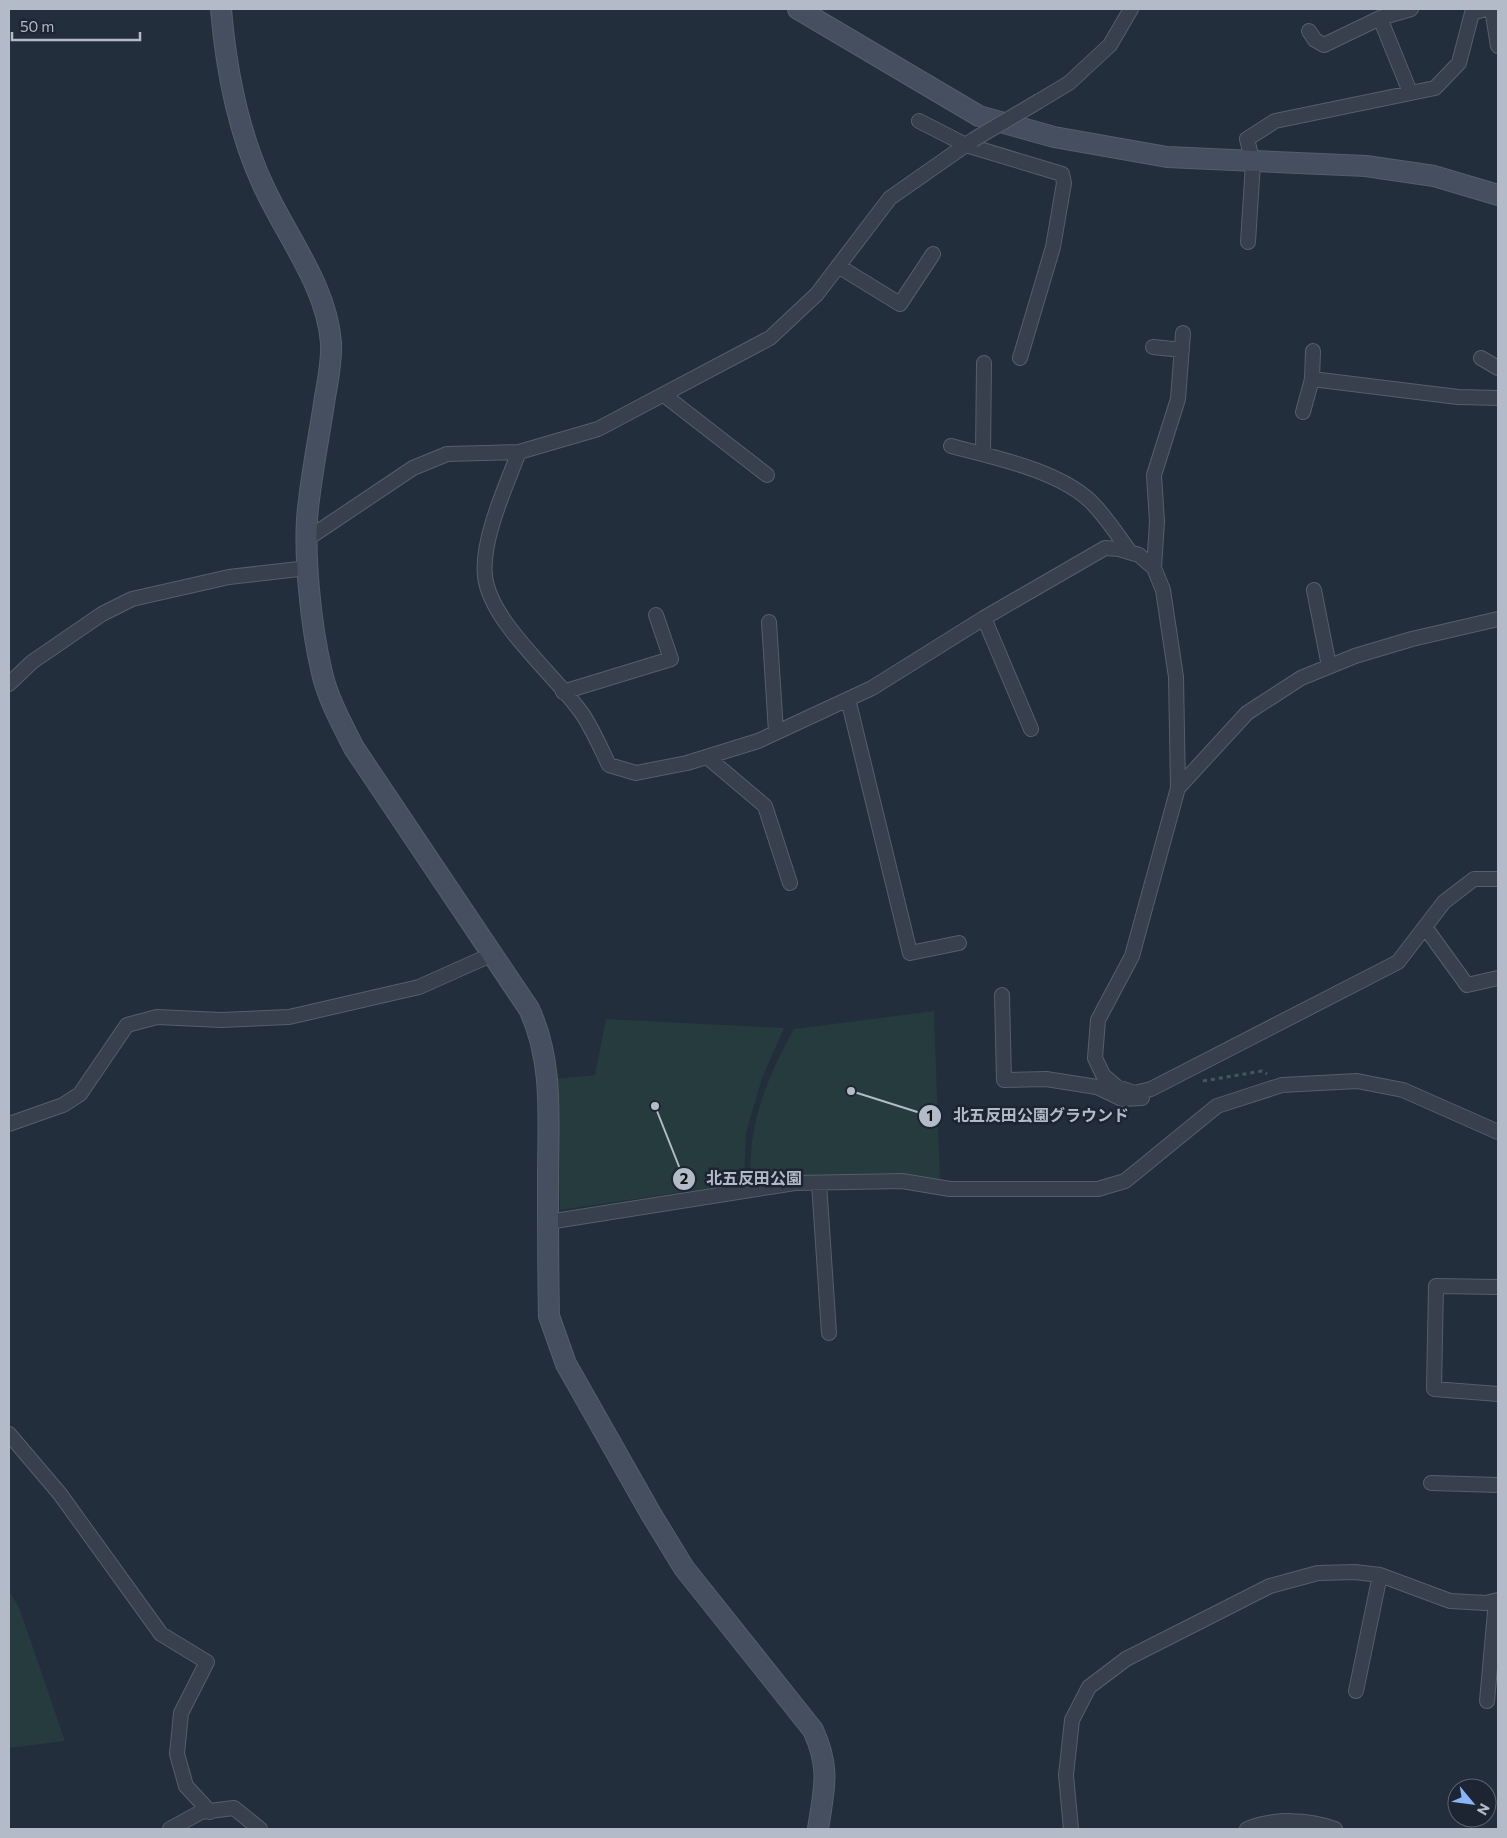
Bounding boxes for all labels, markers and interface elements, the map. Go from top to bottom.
scale bar [12,10,140,42]
text: 50 m [20,17,54,35]
callout: 北五反田公園グラウンド [918,1100,1139,1131]
text: 北五反田公園グラウンド [953,1105,1129,1124]
text: 1 [927,1106,933,1124]
callout: 北五反田公園 [671,1163,812,1194]
text: 北五反田公園 [706,1168,802,1187]
text: 2 [680,1169,688,1187]
north arrow [1447,1778,1497,1828]
text: N [1474,1801,1494,1818]

